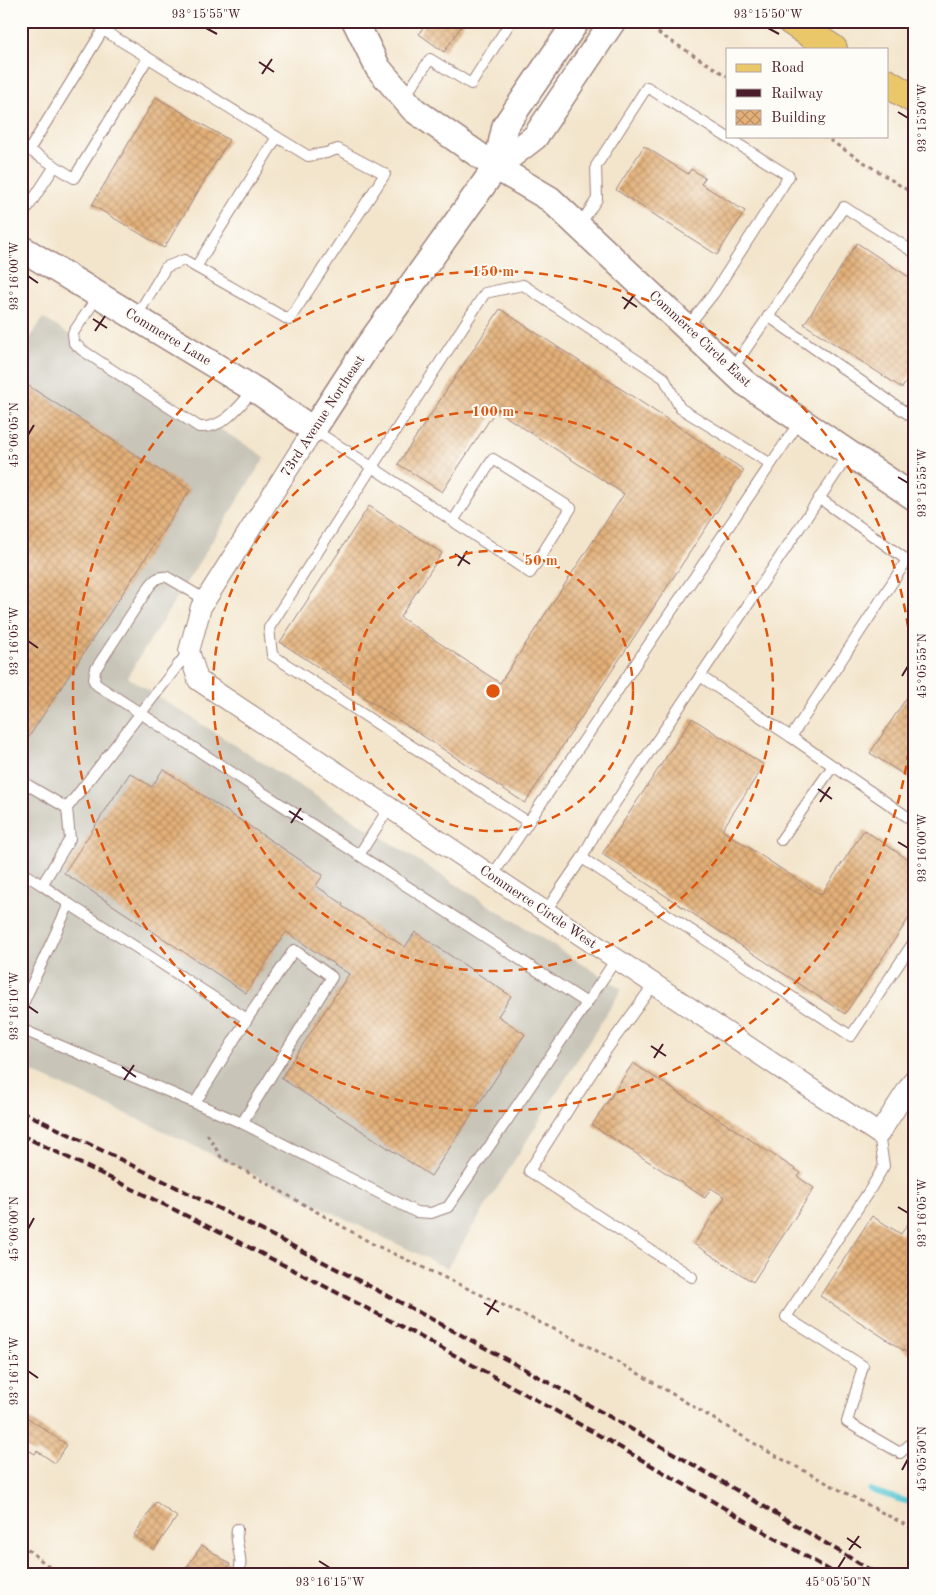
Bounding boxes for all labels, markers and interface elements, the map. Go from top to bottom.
text: 93°15'55"W [171,8,241,21]
text: 93°15'50"W [733,8,803,21]
legend [726,48,888,138]
text: Road [771,61,805,76]
text: 93°15'50"W [916,83,929,153]
text: Railway [771,87,824,102]
text: Building [771,111,826,126]
text: 93°16'00"W [9,241,21,311]
text: 150 m [472,265,514,280]
street label: Commerce Circle East [646,288,754,390]
street label: Commerce Lane [123,306,213,368]
street label: 73rd Avenue Northeast [278,353,368,479]
text: 45°06'05"N [8,402,21,468]
text: 100 m [472,405,514,420]
text: 93°15'55"W [916,448,929,518]
text: 50 m [524,554,558,569]
text: 93°16'05"W [8,606,21,676]
text: 45°05'55"N [916,633,929,699]
centre of rings [484,682,502,700]
text: 93°16'00"W [917,813,929,883]
street label: Commerce Circle West [477,863,599,951]
text: 93°16'10"W [9,971,21,1041]
text: 93°16'05"W [916,1178,929,1248]
text: 45°06'00"N [8,1196,21,1262]
text: 93°16'15"W [8,1336,21,1406]
text: 45°05'50"N [916,1426,929,1492]
text: 93°16'15"W [295,1576,365,1589]
text: 45°05'50"N [805,1576,871,1589]

